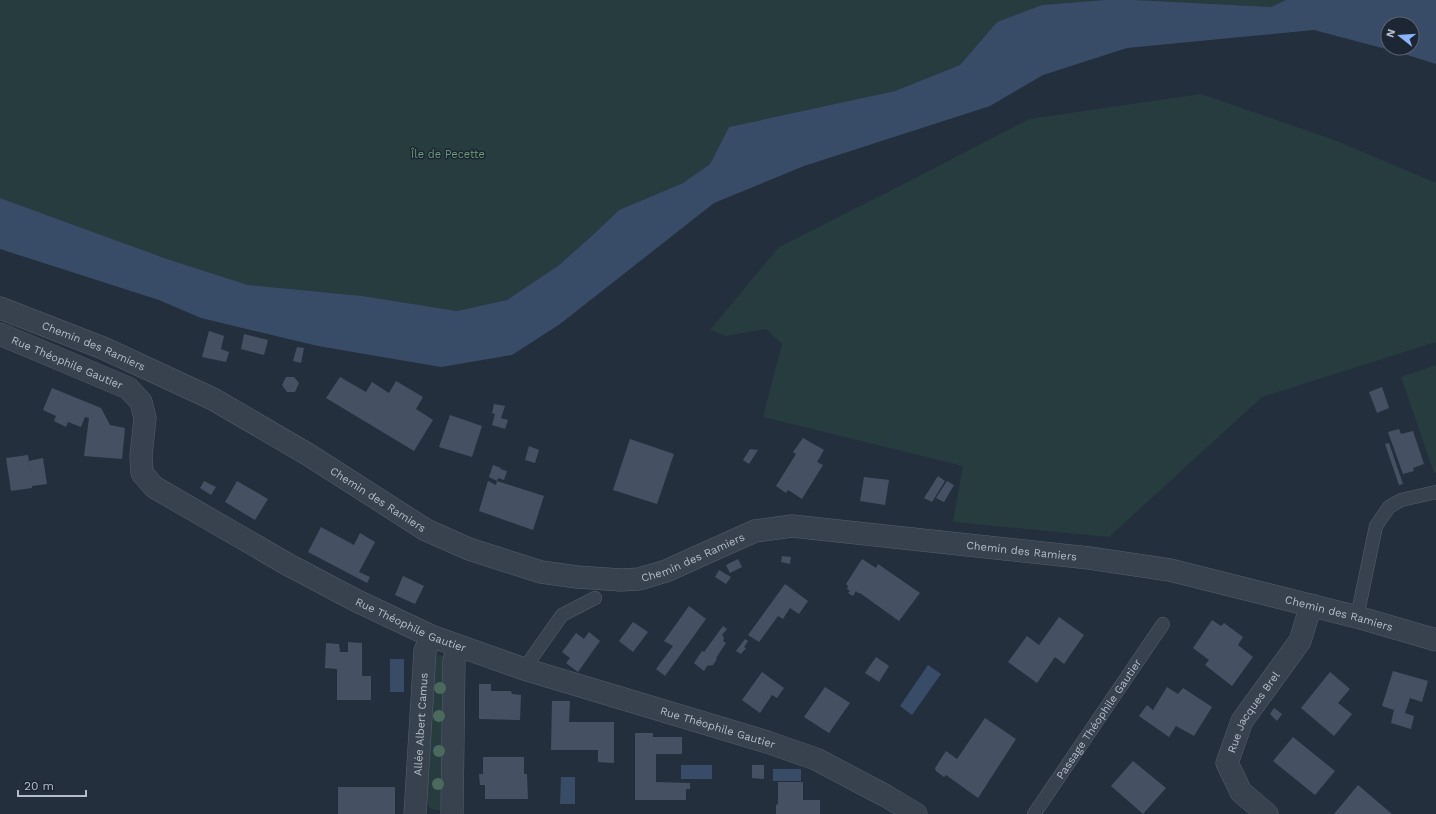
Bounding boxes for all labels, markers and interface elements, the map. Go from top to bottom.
north arrow [1380,16,1420,56]
text: N [1384,27,1398,39]
park label: Île de Pecette [410,147,485,161]
street label: Chemin des Ramiers [40,319,147,374]
street label: Rue Théophile Gautier [9,334,125,392]
street label: Chemin des Ramiers [328,464,428,535]
street label: Chemin des Ramiers [640,530,747,585]
street label: Chemin des Ramiers [966,539,1078,564]
street label: Chemin des Ramiers [1284,593,1394,634]
street label: Rue Théophile Gautier [353,595,468,655]
street label: Passage Théophile Gautier [1054,656,1145,782]
street label: Rue Jacques Brel [1225,669,1283,755]
street label: Allée Albert Camus [411,672,431,776]
street label: Rue Théophile Gautier [659,704,777,752]
scale bar [18,772,86,798]
text: 20 m [24,779,54,793]

